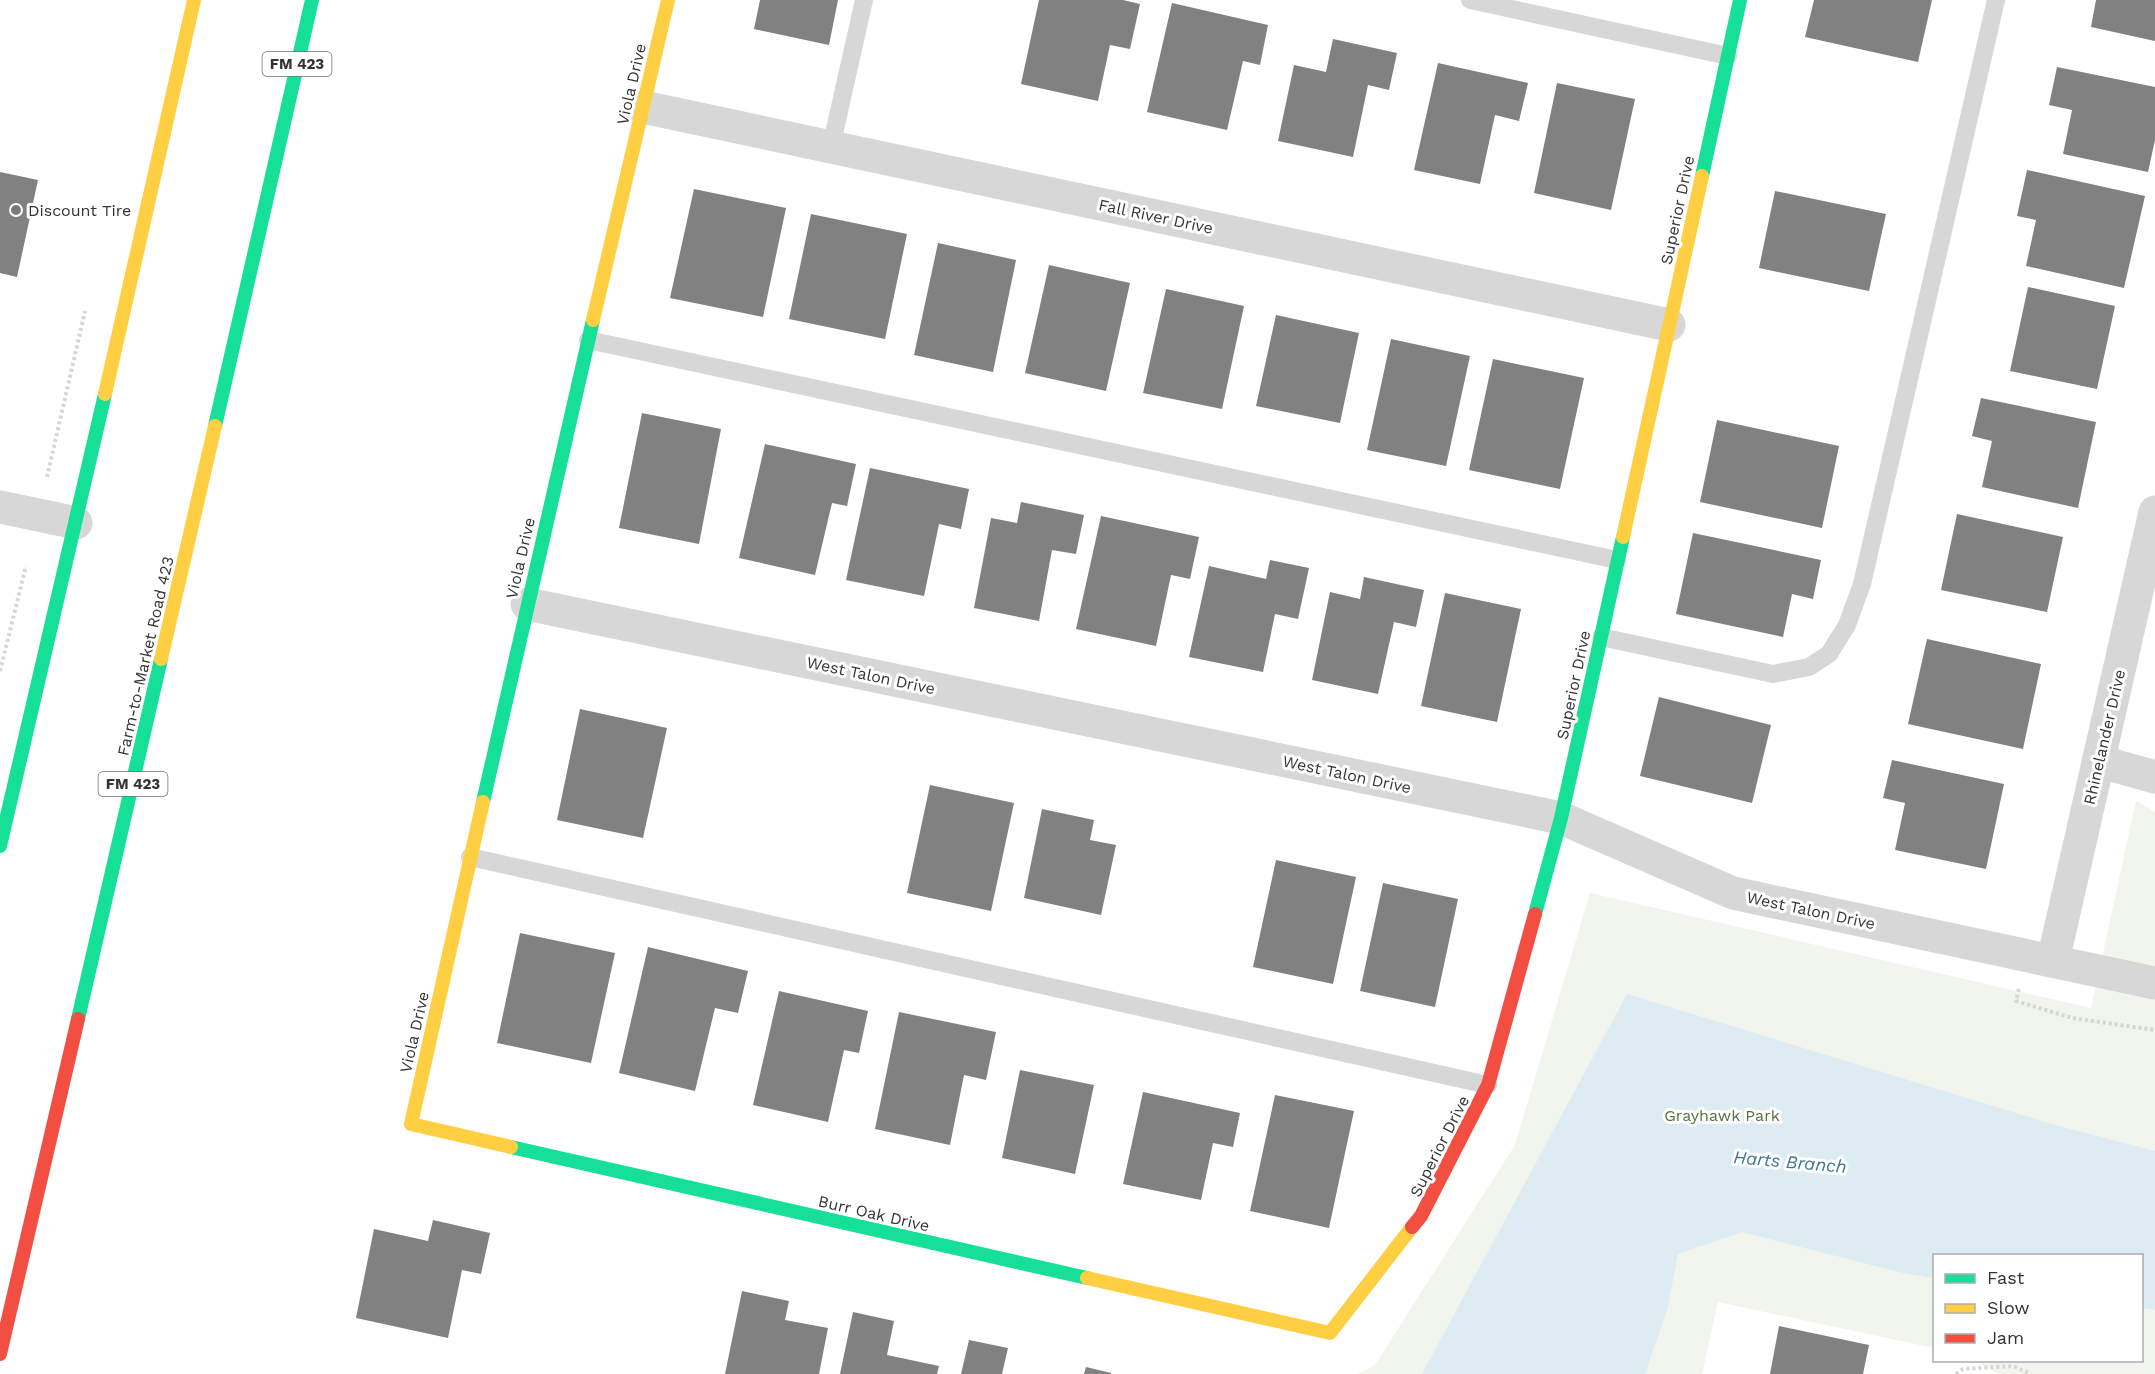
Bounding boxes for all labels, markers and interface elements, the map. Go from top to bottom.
street label: Viola Drive [613,42,650,127]
road number: FM 423 [262,52,332,76]
street label: Superior Drive [1657,154,1698,266]
street label: Fall River Drive [1097,195,1215,238]
place label: Discount Tire [28,201,131,220]
marker: Discount Tire [9,203,23,217]
street label: Viola Drive [502,516,539,601]
street label: Farm-to-Market Road 423 [113,555,178,758]
street label: Superior Drive [1553,629,1594,741]
street label: West Talon Drive [805,653,937,698]
street label: Rhinelander Drive [2080,668,2129,807]
street label: West Talon Drive [1281,752,1413,797]
road number: FM 423 [98,772,168,796]
street label: West Talon Drive [1745,888,1877,933]
street label: Viola Drive [396,990,433,1075]
street label: Superior Drive [1406,1092,1473,1200]
park label: Grayhawk Park [1664,1106,1780,1125]
water label: Harts Branch [1733,1146,1847,1177]
street label: Burr Oak Drive [816,1191,931,1236]
legend [1933,1254,2143,1362]
text: Fast [1987,1267,2025,1288]
text: Slow [1987,1297,2030,1318]
text: Jam [1987,1327,2024,1348]

